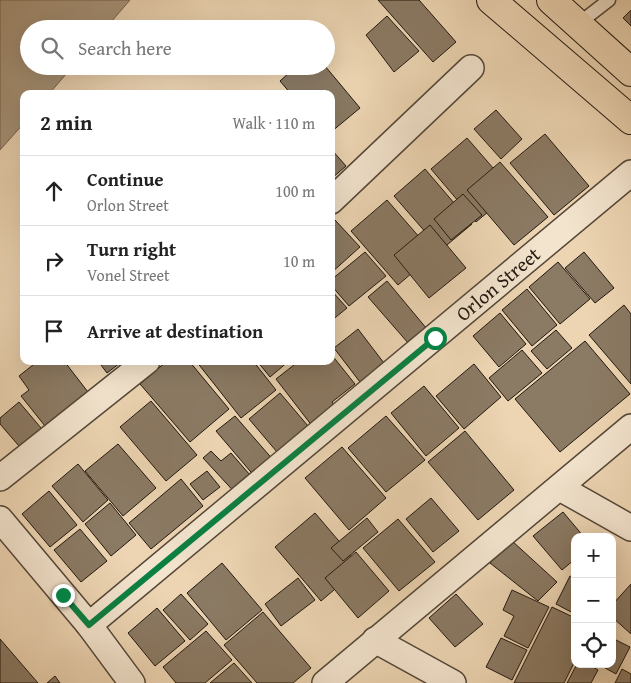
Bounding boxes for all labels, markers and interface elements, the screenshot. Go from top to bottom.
search box [20,20,335,75]
icon: search [38,34,66,62]
text: Search here [78,34,172,62]
text: 2 min [40,107,92,138]
text: Walk · 110 m [232,111,315,135]
text: Continue [87,165,164,193]
icon: ahead [40,177,68,205]
text: 100 m [275,179,315,203]
text: Orlon Street [87,193,169,217]
text: Turn right [87,235,176,263]
street label: Orlon Street [449,240,546,328]
icon: right [40,247,68,275]
text: 10 m [283,249,315,273]
text: Vonel Street [87,263,170,287]
icon: arrive [40,317,68,345]
text: Arrive at destination [87,317,263,345]
route start [424,327,447,350]
map controls [571,533,616,668]
button: + [571,533,616,578]
button: − [571,578,616,623]
route end [52,584,75,607]
button: locate [571,623,616,668]

